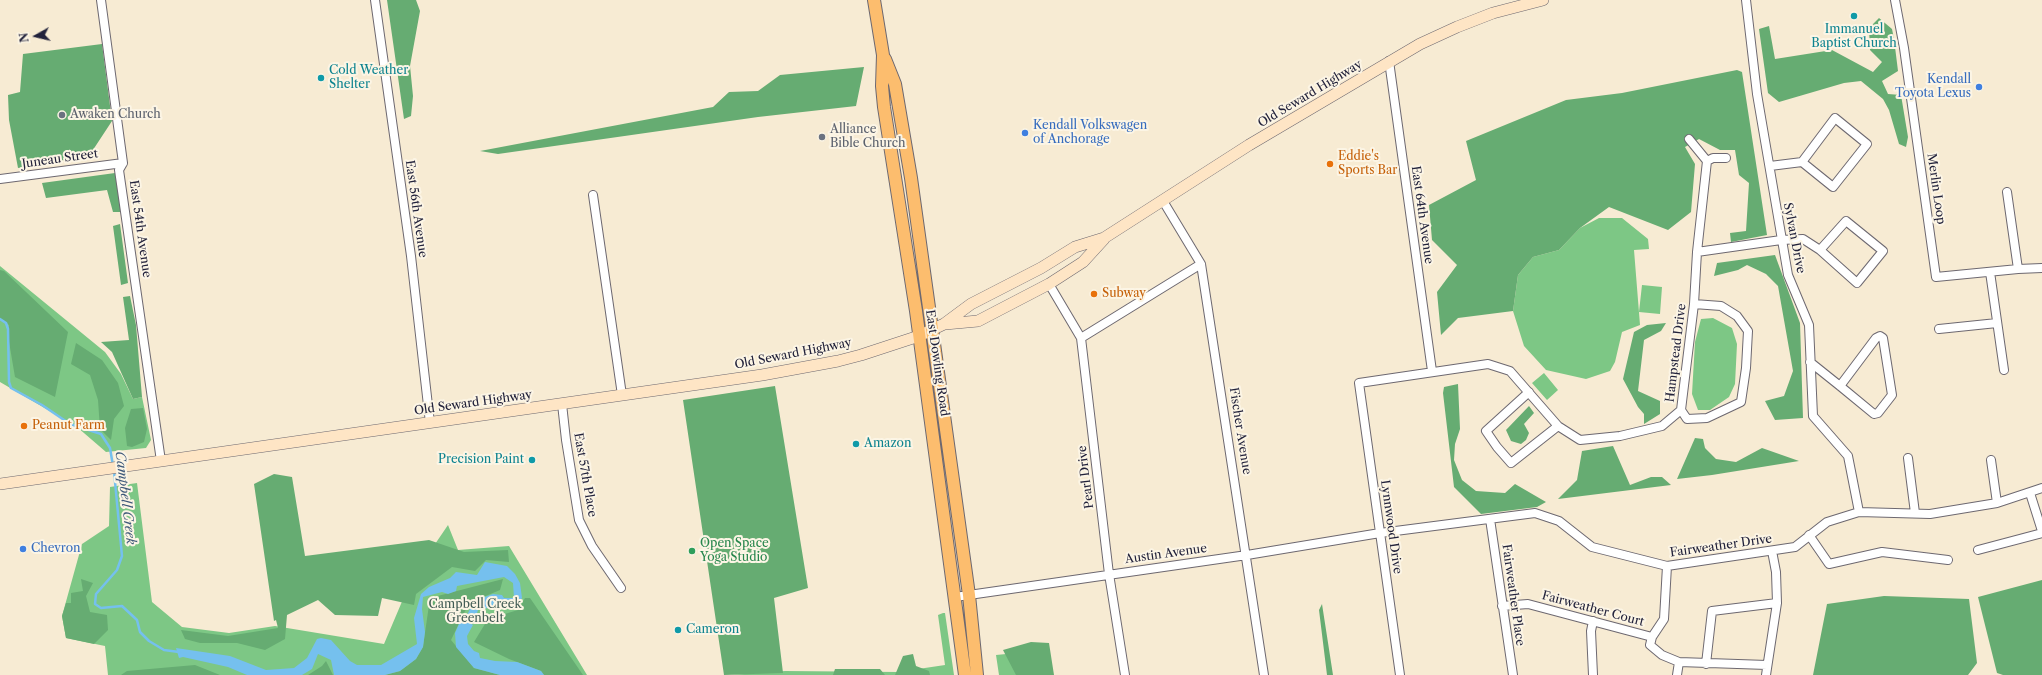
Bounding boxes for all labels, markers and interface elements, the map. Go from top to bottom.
marker: Immanuel Baptist Church [1849,11,1859,21]
north arrow [16,16,56,56]
place label: Immanuel Baptist Church [1811,23,1897,51]
text: N [17,32,32,43]
street label: Old Seward Highway [1255,57,1365,131]
place label: Cold Weather Shelter [329,64,408,92]
marker: Cold Weather Shelter [316,73,326,83]
place label: Kendall Toyota Lexus [1895,73,1971,101]
marker: Kendall Toyota Lexus [1974,82,1984,92]
place label: Awaken Church [70,108,161,122]
marker: Awaken Church [57,110,67,120]
place label: Kendall Volkswagen of Anchorage [1033,119,1147,147]
place label: Alliance Bible Church [830,123,906,151]
marker: Kendall Volkswagen of Anchorage [1020,128,1030,138]
marker: Alliance Bible Church [817,132,827,142]
street label: Juneau Street [21,147,99,171]
place label: Eddie's Sports Bar [1338,150,1397,178]
street label: Merlin Loop [1924,153,1948,225]
street label: East 56th Avenue [402,159,430,259]
marker: Eddie's Sports Bar [1325,159,1335,169]
street label: East 64th Avenue [1408,165,1436,265]
street label: East 54th Avenue [126,179,154,279]
street label: Sylvan Drive [1780,202,1808,274]
place label: Subway [1102,287,1146,301]
marker: Subway [1089,289,1099,299]
street label: Hampstead Drive [1663,303,1689,403]
street label: East Dowling Road [922,309,952,417]
street label: Old Seward Highway [733,336,853,372]
street label: Fischer Avenue [1226,386,1254,476]
street label: Old Seward Highway [413,388,533,418]
place label: Peanut Farm [32,419,105,433]
marker: Peanut Farm [19,421,29,431]
street label: East 57th Place [570,432,600,518]
place label: Amazon [864,437,911,451]
marker: Amazon [851,439,861,449]
street label: Pearl Drive [1075,445,1097,509]
water label: Campbell Creek [112,450,138,546]
place label: Precision Paint [438,453,524,467]
marker: Precision Paint [527,455,537,465]
street label: Lynnwood Drive [1377,479,1405,575]
street label: Fairweather Drive [1669,532,1773,560]
place label: Open Space Yoga Studio [700,537,769,565]
street label: Austin Avenue [1124,541,1208,567]
place label: Chevron [31,542,81,556]
street label: Fairweather Place [1499,543,1527,647]
marker: Chevron [18,544,28,554]
marker: Open Space Yoga Studio [687,546,697,556]
street label: Fairweather Court [1540,588,1646,630]
park label: Campbell Creek Greenbelt [429,598,521,626]
place label: Cameron [686,623,739,637]
marker: Cameron [673,625,683,635]

